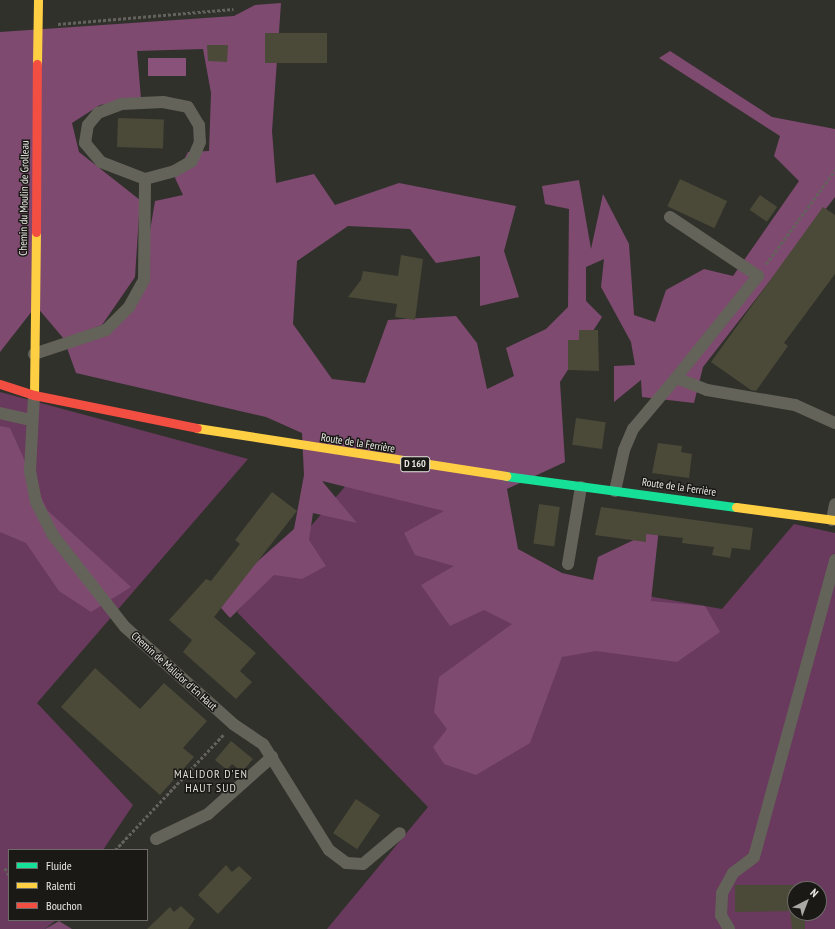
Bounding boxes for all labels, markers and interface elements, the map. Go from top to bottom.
street label: Chemin du Moulin de Grolleau [16,140,32,256]
street label: Route de la Ferrière [320,431,396,455]
road number: D 160 [400,456,430,472]
street label: Route de la Ferrière [641,475,717,499]
street label: Chemin de Malidor d'En Haut [128,629,220,713]
district label: MALIDOR D'EN HAUT SUD [174,767,248,795]
legend [8,849,148,921]
text: Fluide [46,858,72,873]
text: Ralenti [46,878,75,893]
north arrow [787,881,827,921]
text: N [807,886,821,900]
text: Bouchon [46,898,82,913]

